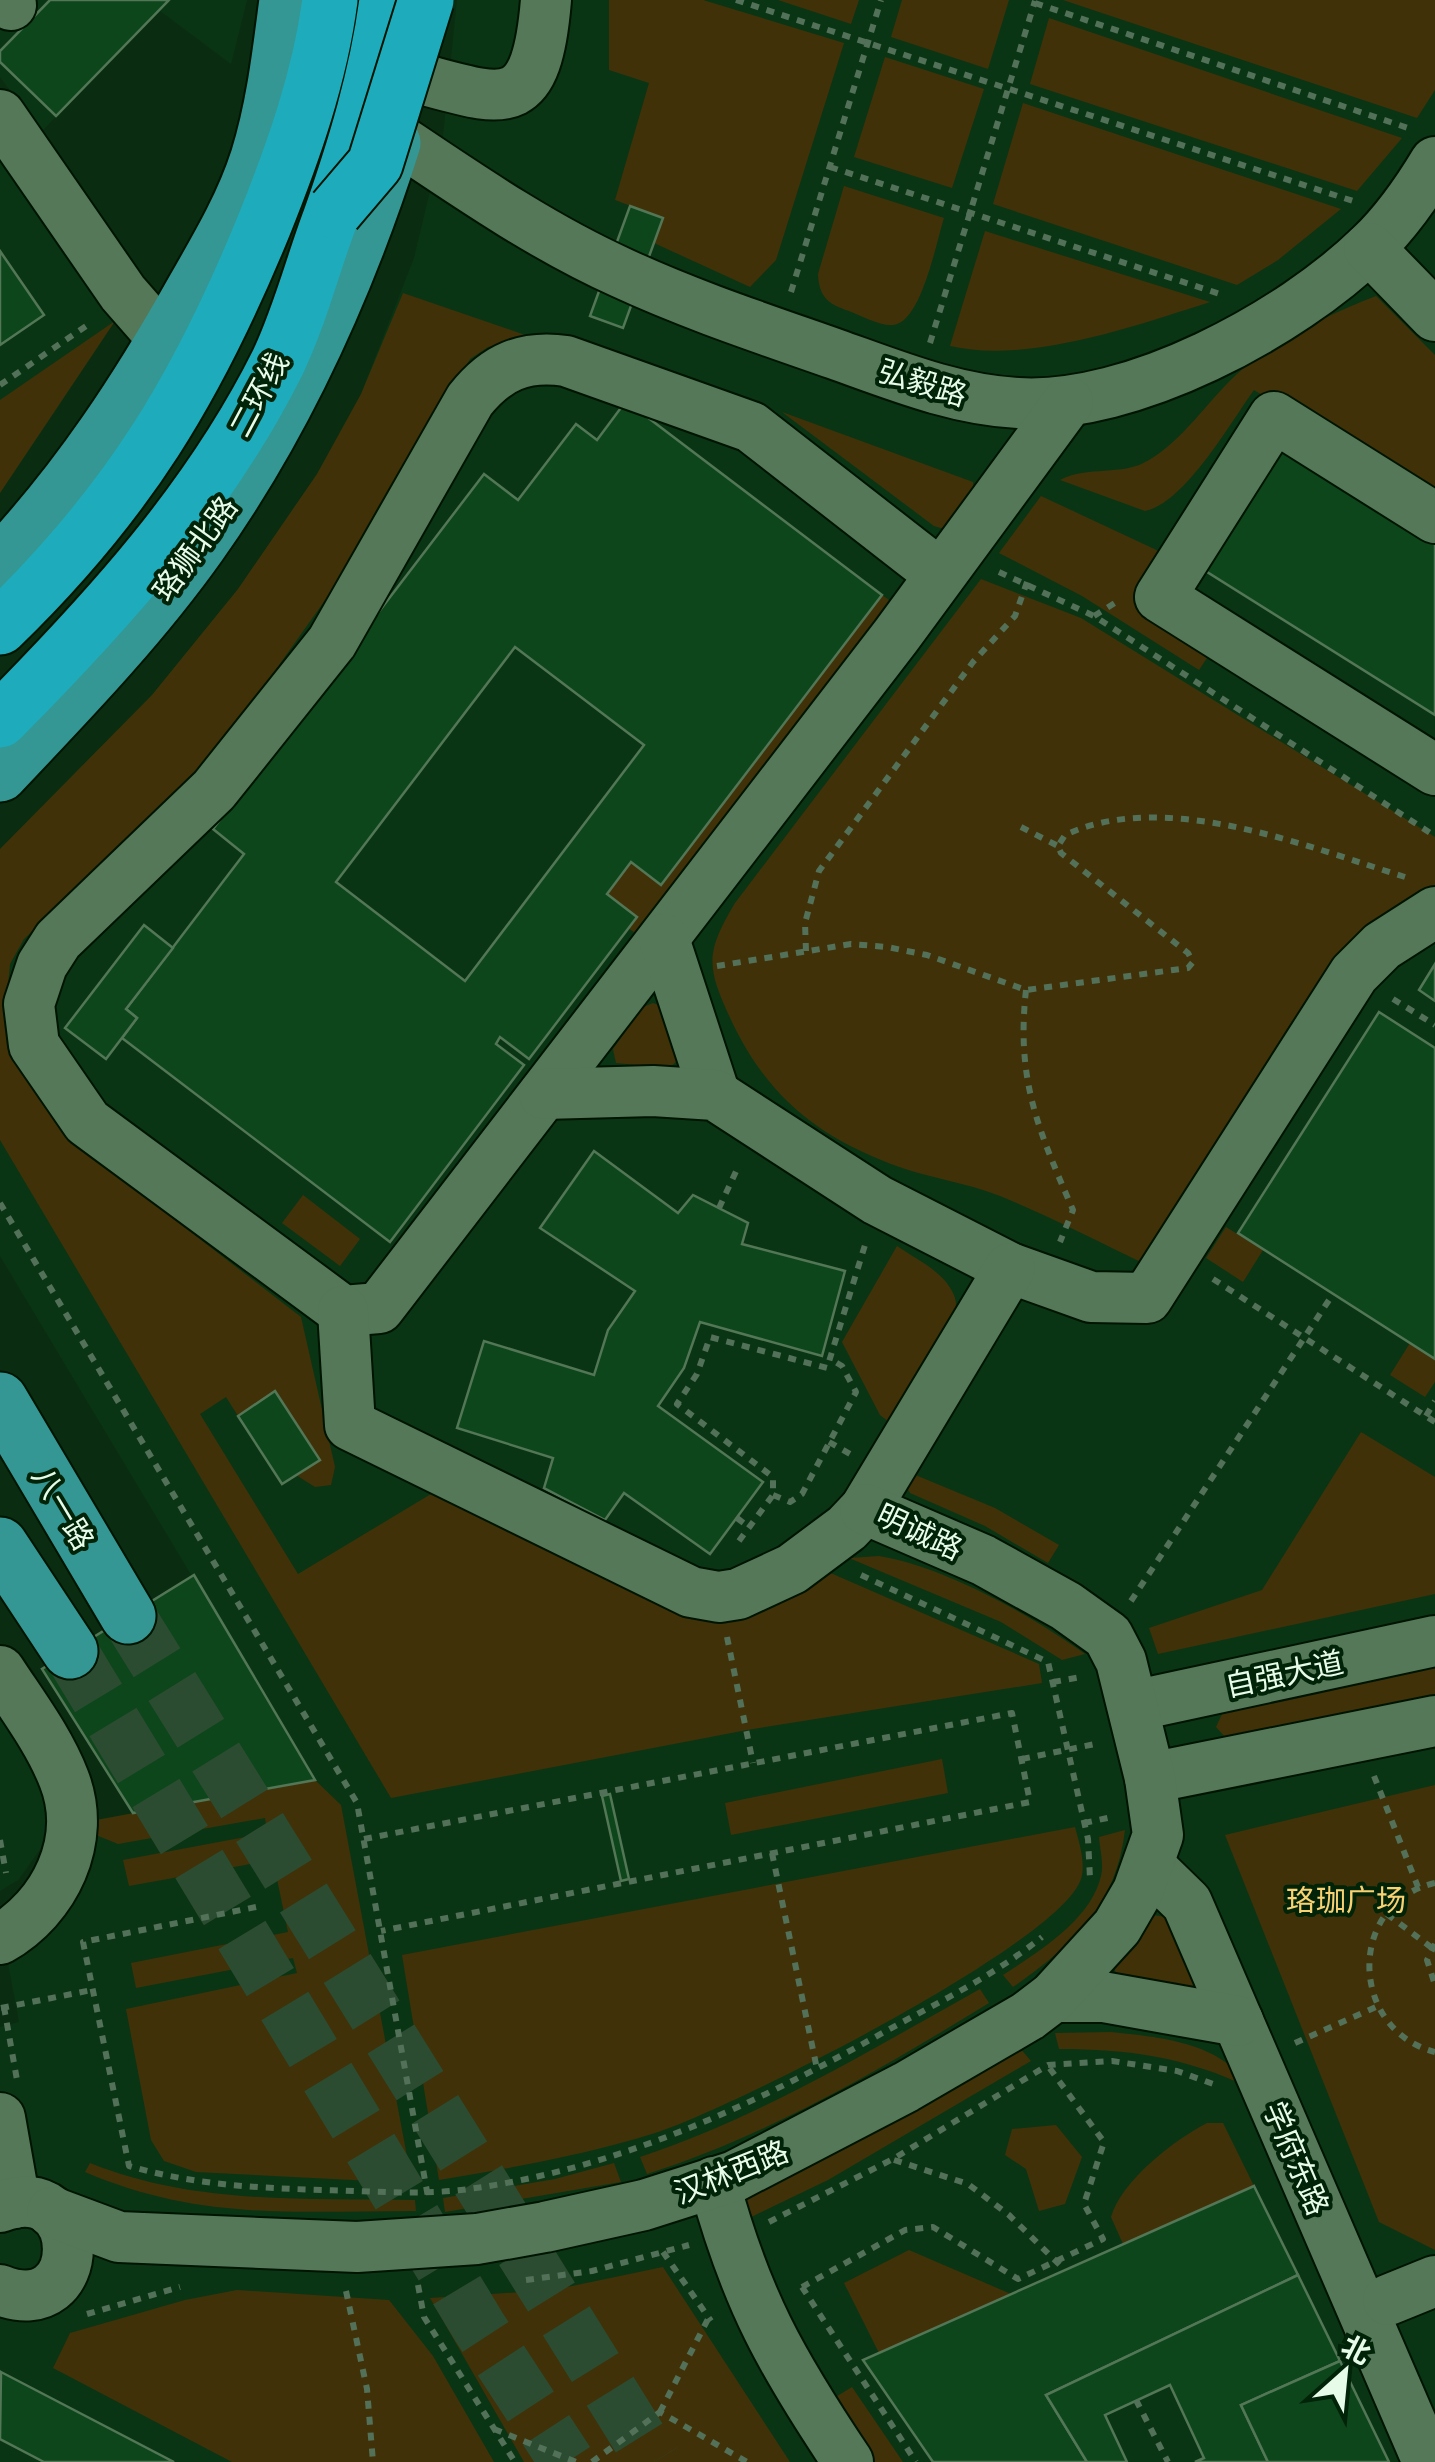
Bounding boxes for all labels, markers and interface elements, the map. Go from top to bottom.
street label: 二环线 [220,345,296,443]
street label: 弘毅路 [874,350,972,414]
street label: 珞狮北路 [143,488,245,608]
street label: 八一路 [24,1459,104,1557]
street label: 明诚路 [871,1494,969,1568]
street label: 自强大道 [1221,1641,1347,1705]
park label: 珞珈广场 [1286,1880,1406,1919]
street label: 学府东路 [1256,2095,1338,2221]
street label: 汉林西路 [668,2130,794,2212]
north arrow [1295,2322,1395,2422]
text: 北 [1336,2326,1377,2372]

